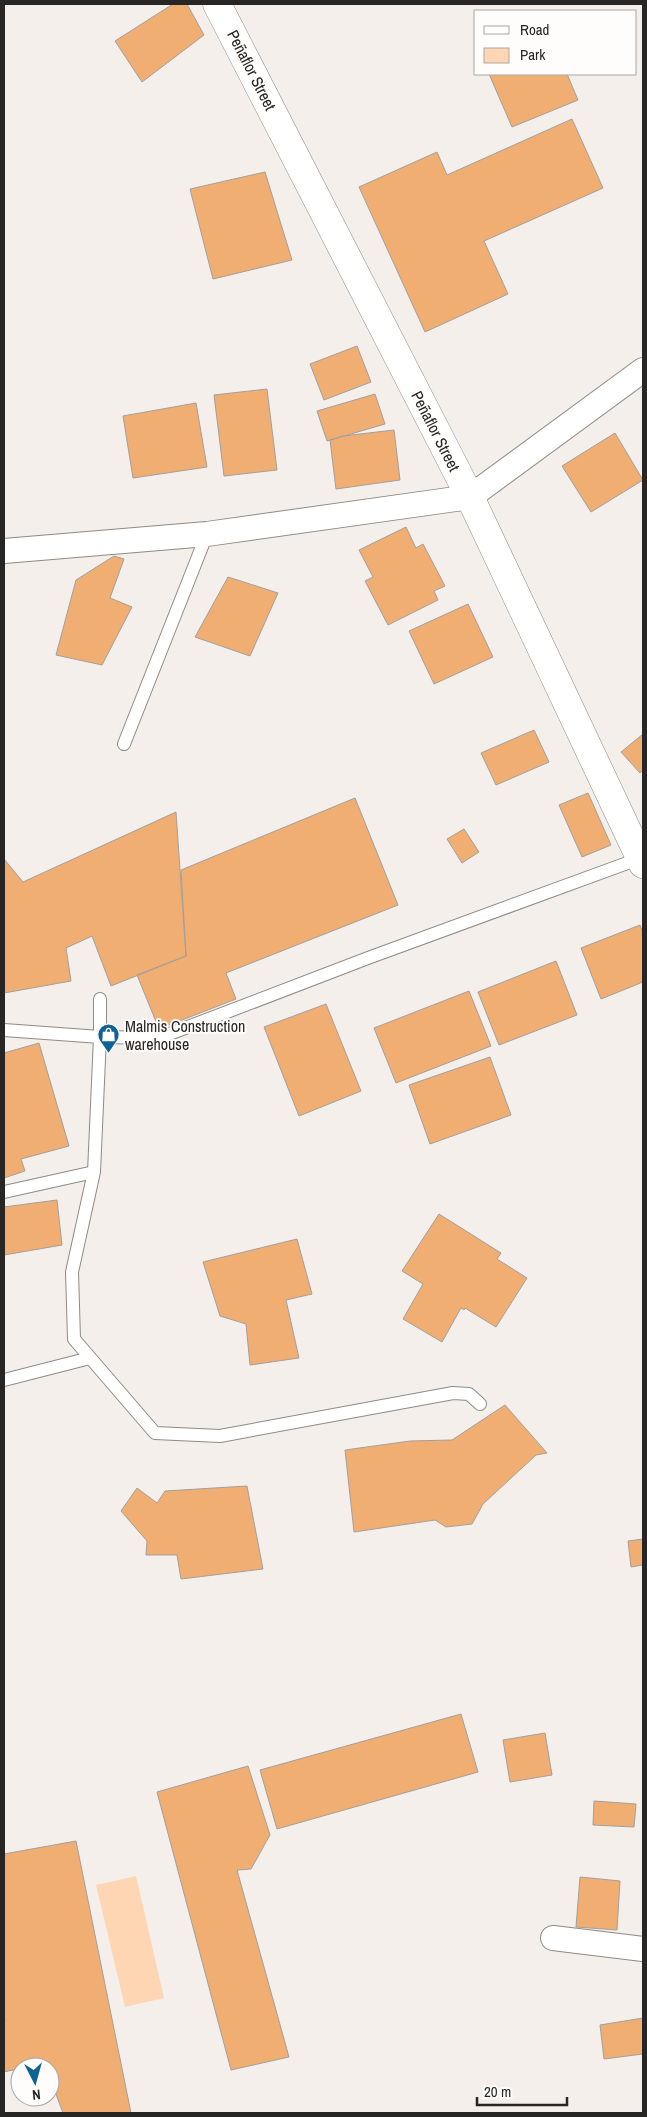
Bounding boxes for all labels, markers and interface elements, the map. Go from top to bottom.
legend [474,10,637,75]
text: Road [520,19,549,40]
street label: Peñaflor Street [222,26,282,114]
text: Park [520,44,546,65]
street label: Peñaflor Street [406,387,466,475]
place label: Malmis Construction warehouse [125,1015,245,1055]
shop icon: Malmis Construction warehouse [97,1023,121,1054]
north arrow [10,2057,60,2107]
scale bar [477,2074,567,2106]
text: 20 m [484,2081,511,2102]
text: N [31,2086,41,2104]

